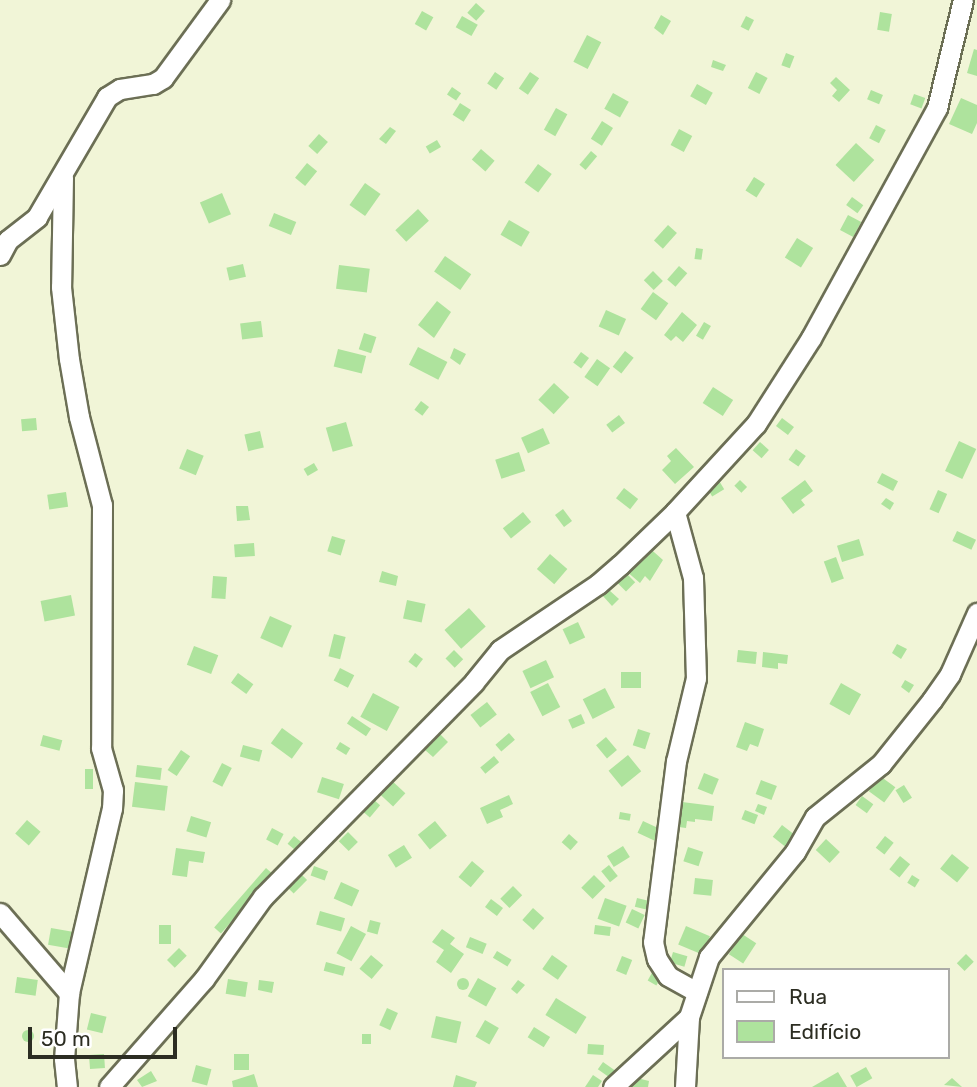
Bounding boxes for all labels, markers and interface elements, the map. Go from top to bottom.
legend [722,968,949,1059]
text: Rua [789,984,827,1009]
scale bar [32,1014,180,1058]
text: Edifício [789,1019,861,1044]
text: 50 m [41,1026,91,1051]

